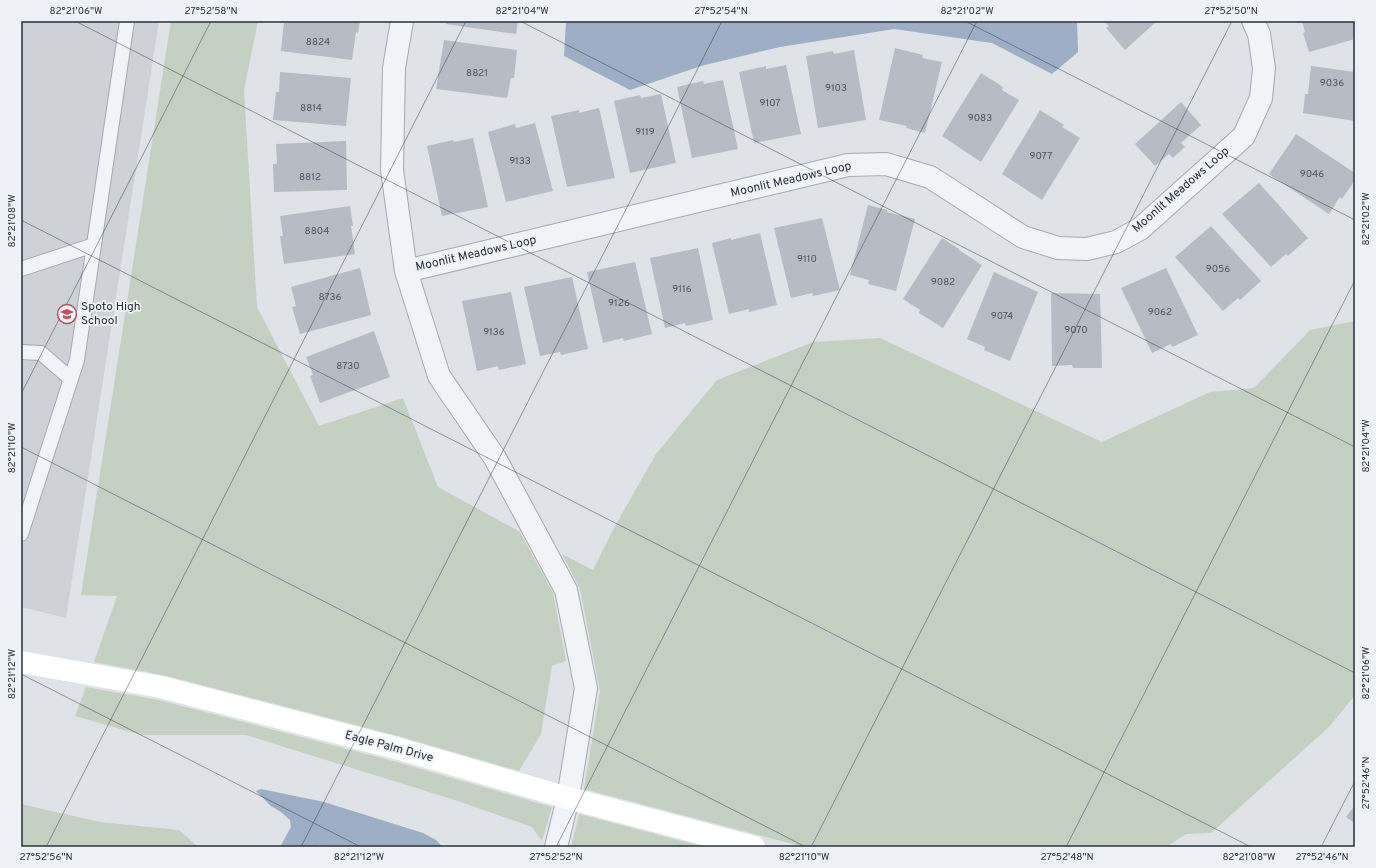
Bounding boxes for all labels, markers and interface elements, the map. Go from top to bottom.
text: 82°21'06"W [50,5,102,18]
text: 27°52'58"N [184,5,238,18]
text: 82°21'04"W [495,5,549,18]
text: 27°52'54"N [694,5,748,18]
text: 82°21'02"W [940,5,994,18]
text: 27°52'50"N [1204,5,1258,18]
house number: 8824 [306,36,330,49]
house number: 8821 [466,67,488,80]
house number: 9036 [1320,77,1344,90]
house number: 9103 [825,82,847,95]
house number: 9107 [759,97,781,110]
house number: 8814 [300,102,322,115]
house number: 9083 [968,112,992,125]
house number: 9119 [635,126,655,139]
street label: Moonlit Meadows Loop [1129,143,1233,237]
house number: 9077 [1030,150,1052,163]
house number: 9133 [509,155,531,168]
street label: Moonlit Meadows Loop [729,158,853,202]
house number: 9046 [1300,168,1324,181]
house number: 8812 [299,171,321,184]
text: 82°21'02"W [1360,192,1373,246]
text: 82°21'08"W [6,194,19,248]
house number: 8804 [305,225,329,238]
street label: Moonlit Meadows Loop [414,232,538,276]
house number: 9110 [797,253,817,266]
house number: 9056 [1206,263,1230,276]
house number: 9082 [931,276,955,289]
house number: 9116 [672,283,692,296]
house number: 8736 [318,291,342,304]
house number: 9126 [608,297,630,310]
place label: Spoto High School [81,299,141,329]
school or university icon: Spoto High School [56,303,78,325]
house number: 9062 [1148,306,1172,319]
house number: 9074 [991,310,1013,323]
house number: 9070 [1064,324,1088,337]
house number: 9136 [483,326,505,339]
house number: 8730 [336,360,360,373]
text: 82°21'04"W [1360,419,1373,473]
text: 82°21'10"W [6,423,19,473]
text: 82°21'06"W [1360,647,1373,699]
text: 82°21'12"W [6,649,19,699]
street label: Eagle Palm Drive [343,727,435,767]
text: 27°52'46"N [1360,756,1373,810]
text: 27°52'56"N [19,851,73,864]
text: 82°21'12"W [334,851,384,864]
text: 27°52'52"N [529,851,583,864]
text: 82°21'10"W [779,851,829,864]
text: 27°52'48"N [1040,851,1094,864]
text: 82°21'08"W [1222,851,1276,864]
text: 27°52'46"N [1295,851,1349,864]

